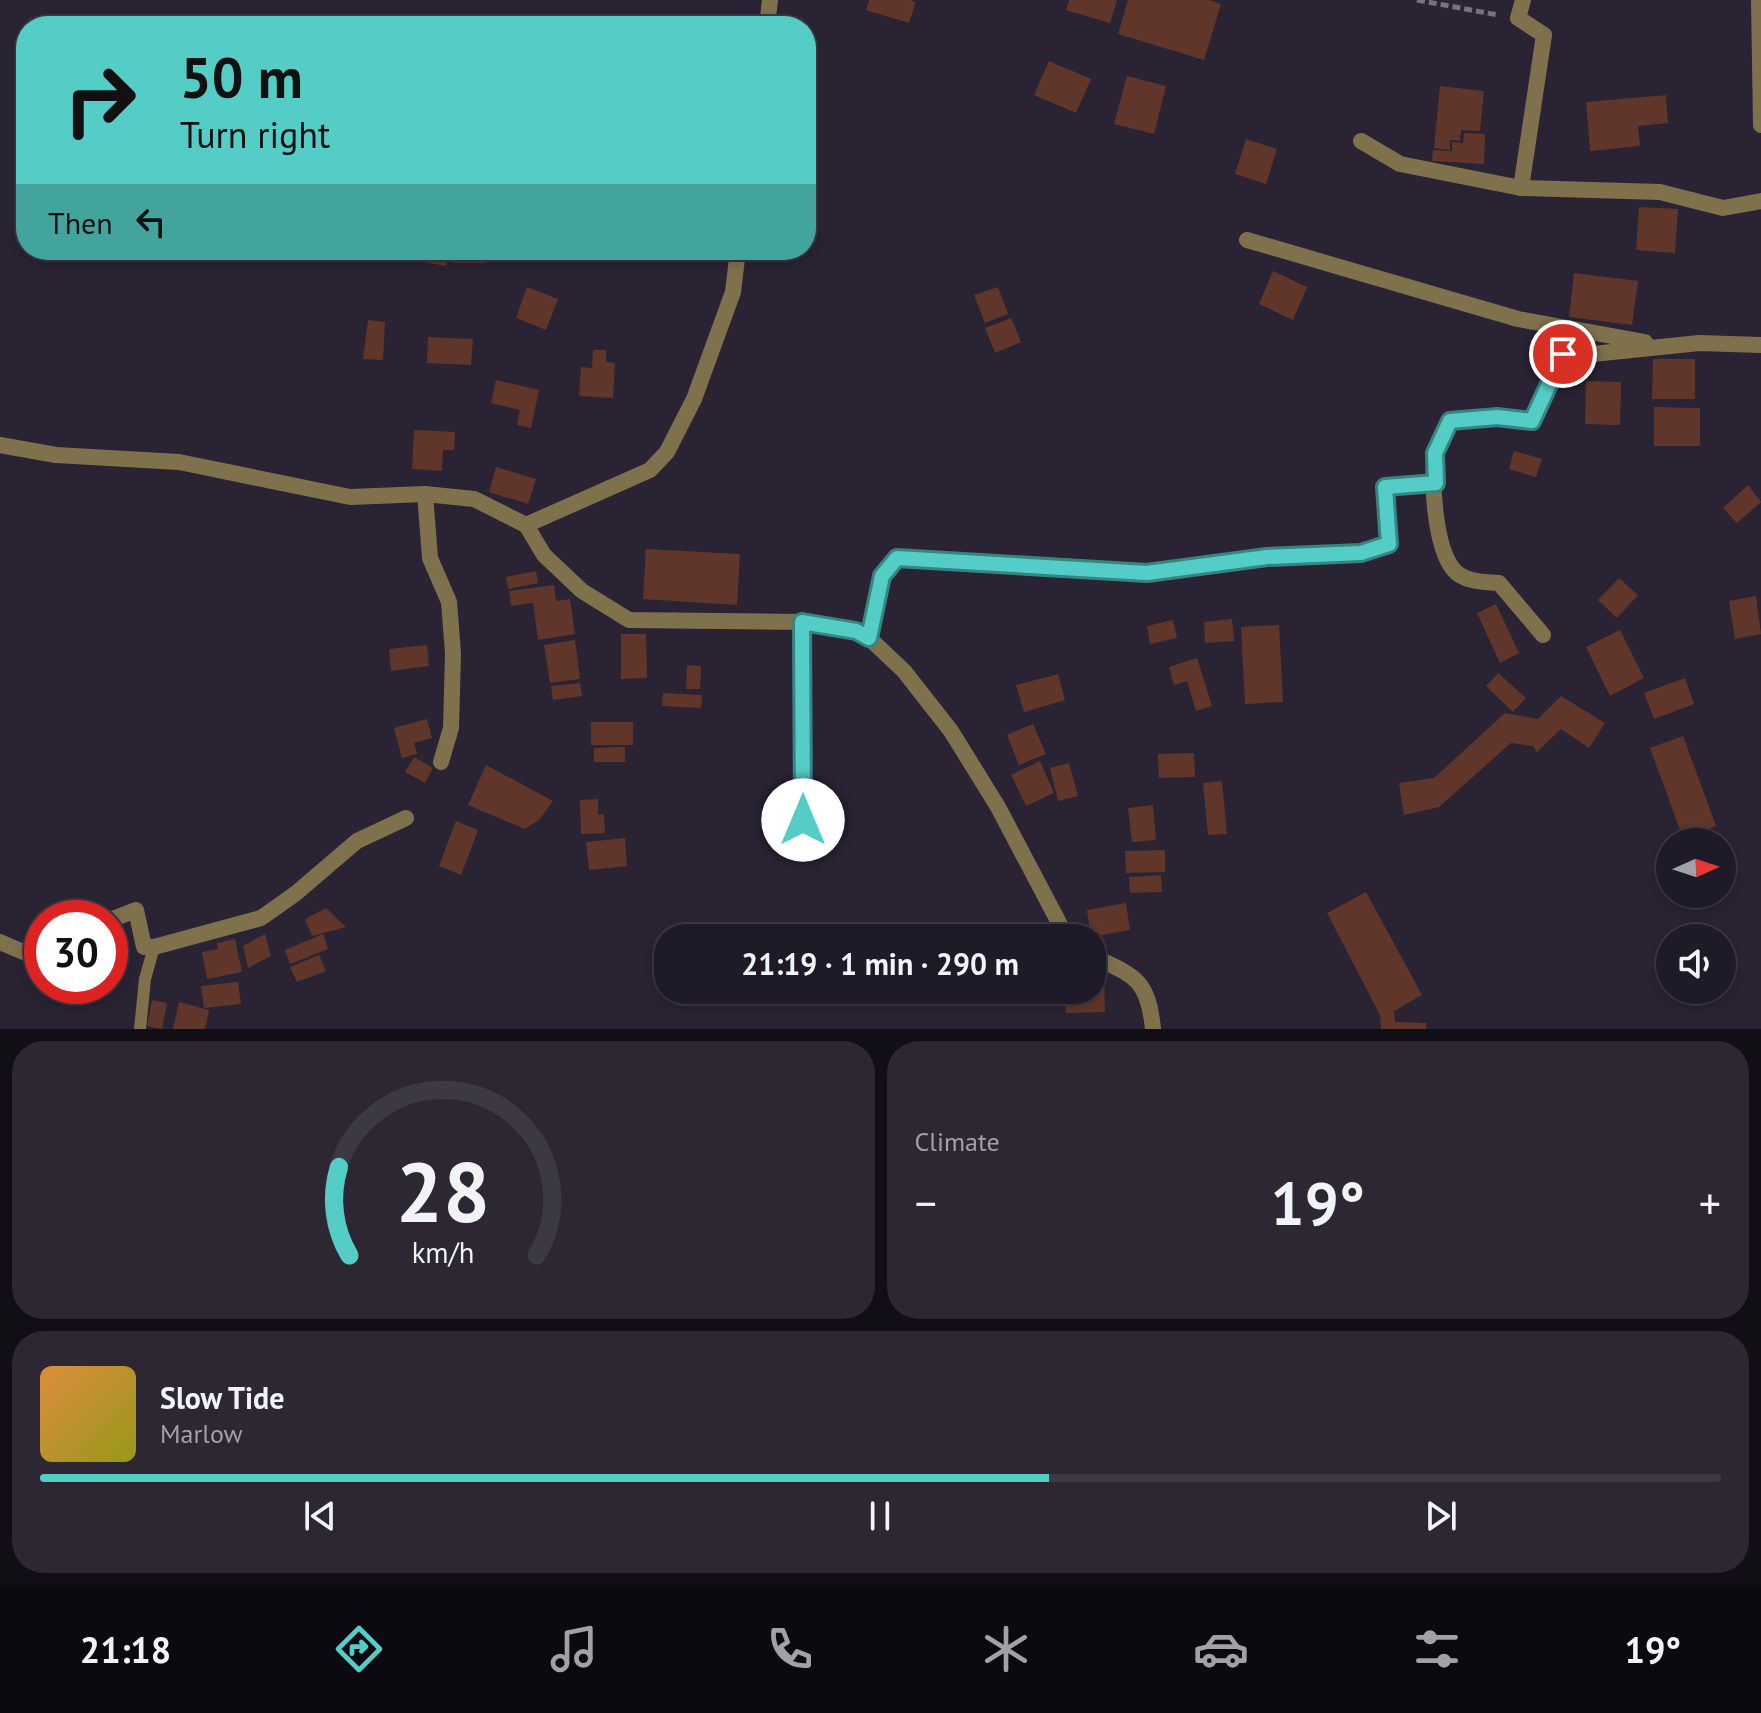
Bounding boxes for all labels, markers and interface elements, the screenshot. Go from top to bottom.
text: 50 m [180,41,303,113]
icon: right [48,48,152,152]
text: Turn right [180,111,330,158]
icon: left [129,200,173,244]
text: Then [48,203,113,242]
pin [1529,320,1597,388]
icon: arrive [1541,332,1585,376]
position arrow [761,778,845,862]
north arrow [1656,828,1736,908]
map controls [1656,828,1736,1004]
speed limit sign: 30 [24,900,128,1004]
button: sound [1656,924,1736,1004]
text: 21:19 · 1 min · 290 m [741,944,1019,983]
text: Climate [915,1125,1000,1158]
text: 28 [396,1137,490,1245]
text: 19° [1271,1164,1365,1242]
text: − [915,1174,937,1231]
text: + [1699,1174,1721,1231]
text: km/h [412,1234,475,1271]
text: Slow Tide [160,1378,285,1417]
text: Marlow [160,1417,243,1450]
icon: previous [298,1494,342,1538]
icon: pause [858,1494,902,1538]
icon: next [1419,1494,1463,1538]
icon: directions [331,1621,387,1677]
icon: music [546,1621,602,1677]
icon: phone [762,1621,818,1677]
icon: climate [978,1621,1034,1677]
icon: car [1193,1621,1249,1677]
icon: filters [1409,1621,1465,1677]
text: 21:18 [80,1626,171,1673]
text: 19° [1625,1626,1681,1673]

